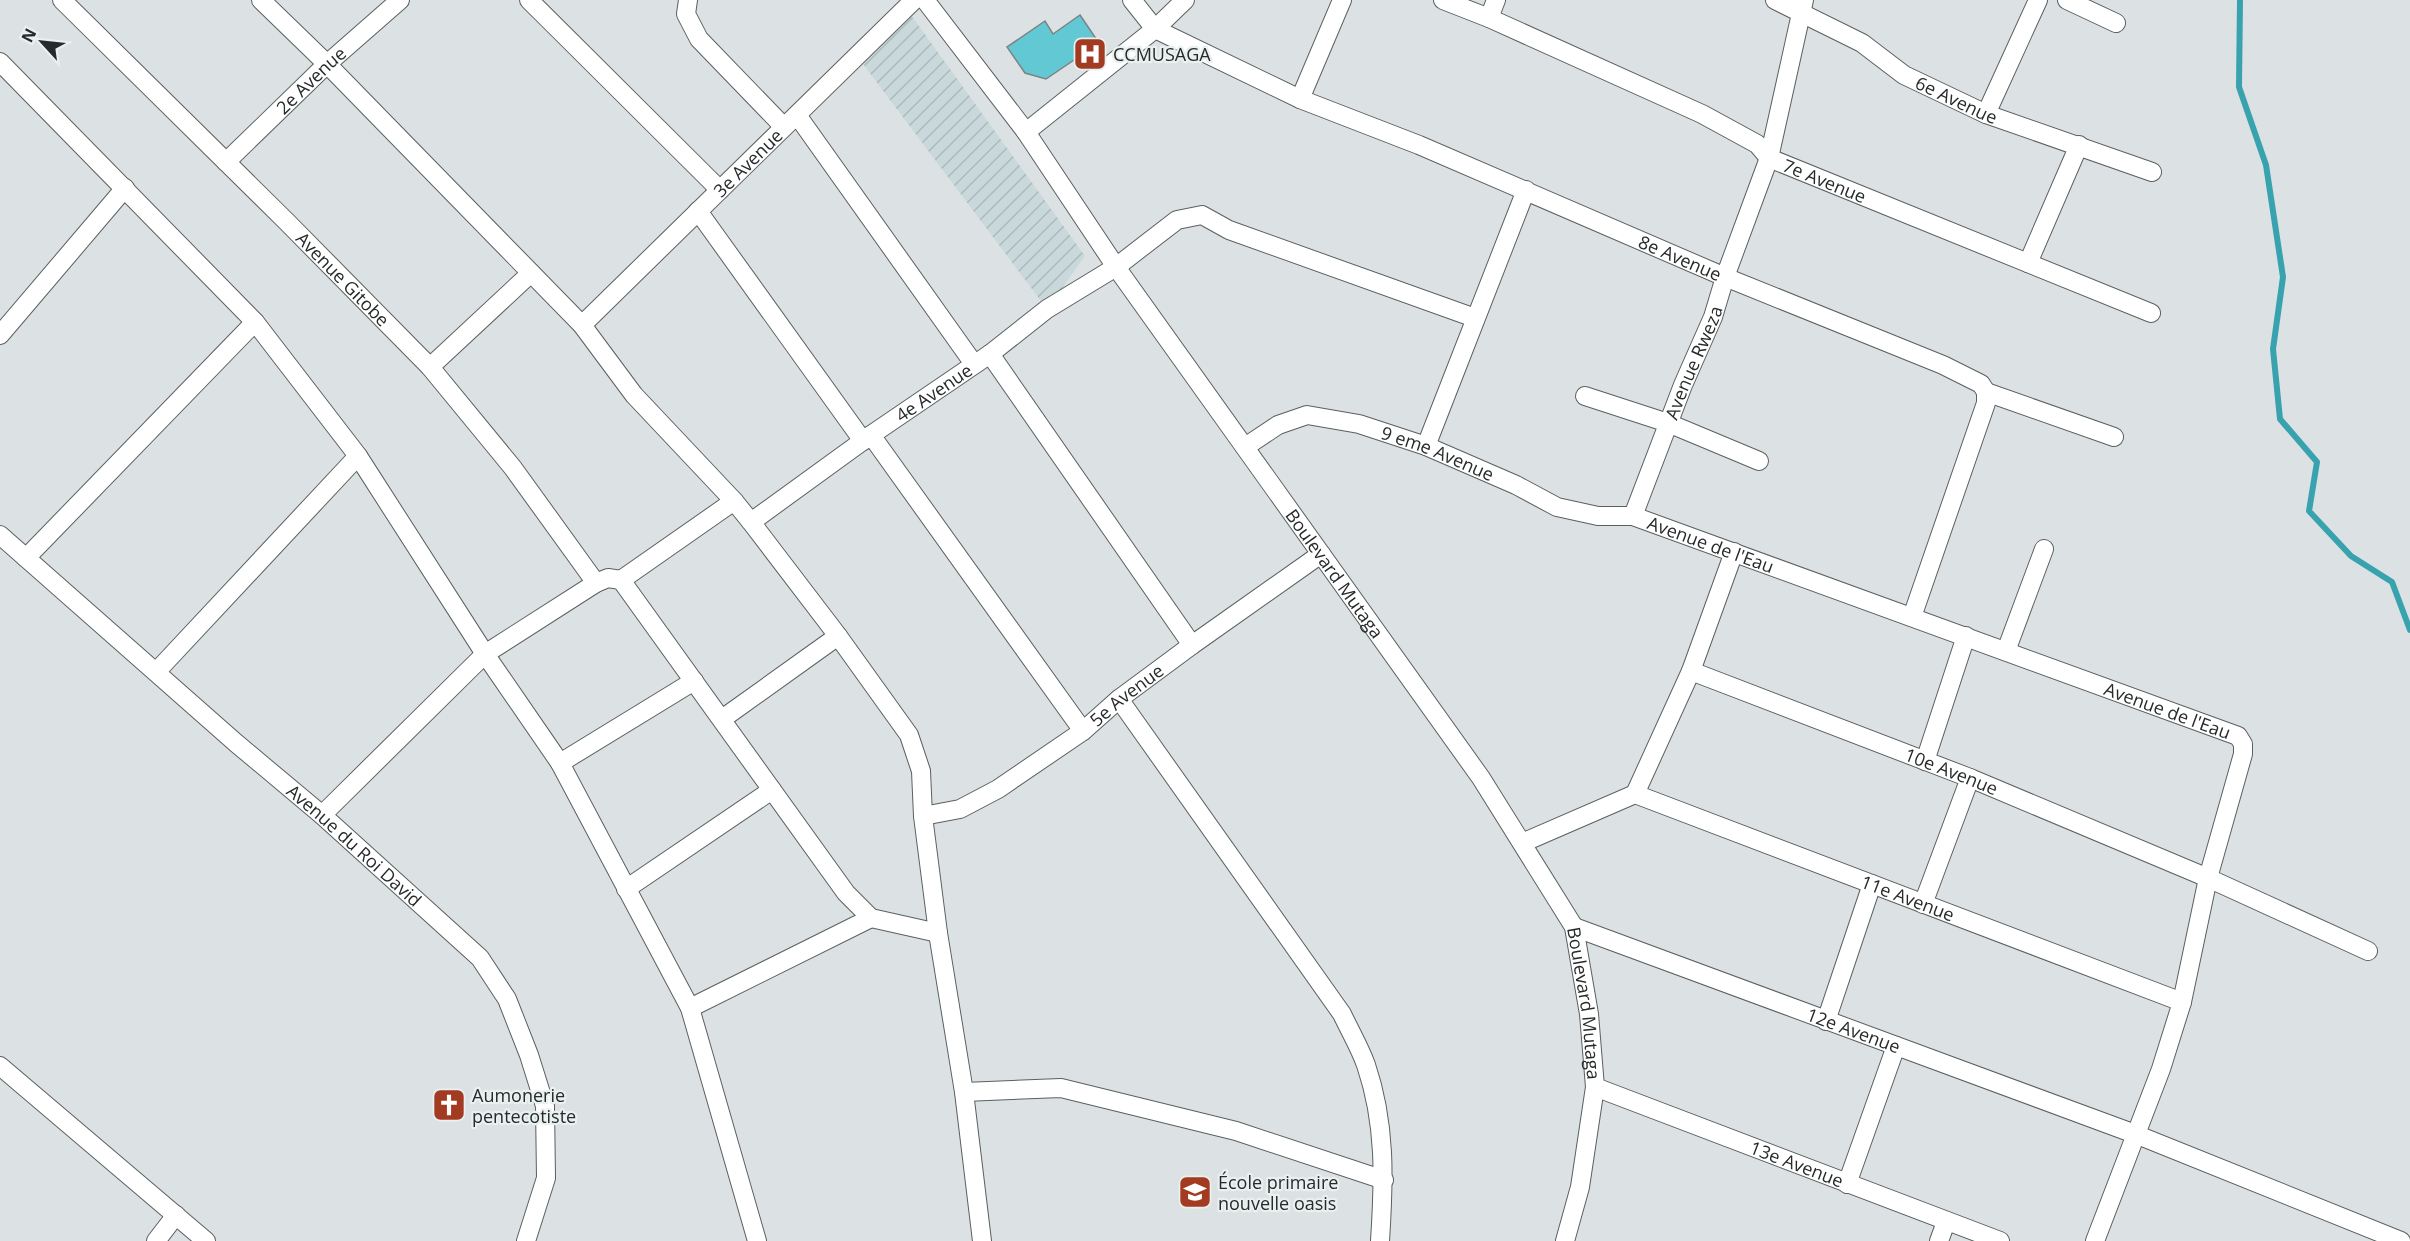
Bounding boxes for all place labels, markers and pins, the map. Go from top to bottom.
hospital icon: CCMUSAGA [1072,36,1108,72]
place label: CCMUSAGA [1113,42,1211,66]
place label: Aumonerie pentecotiste [472,1083,576,1128]
church icon: Aumonerie pentecotiste [431,1087,467,1123]
place label: École primaire nouvelle oasis [1218,1170,1338,1215]
school or university icon: École primaire nouvelle oasis [1177,1174,1213,1210]

